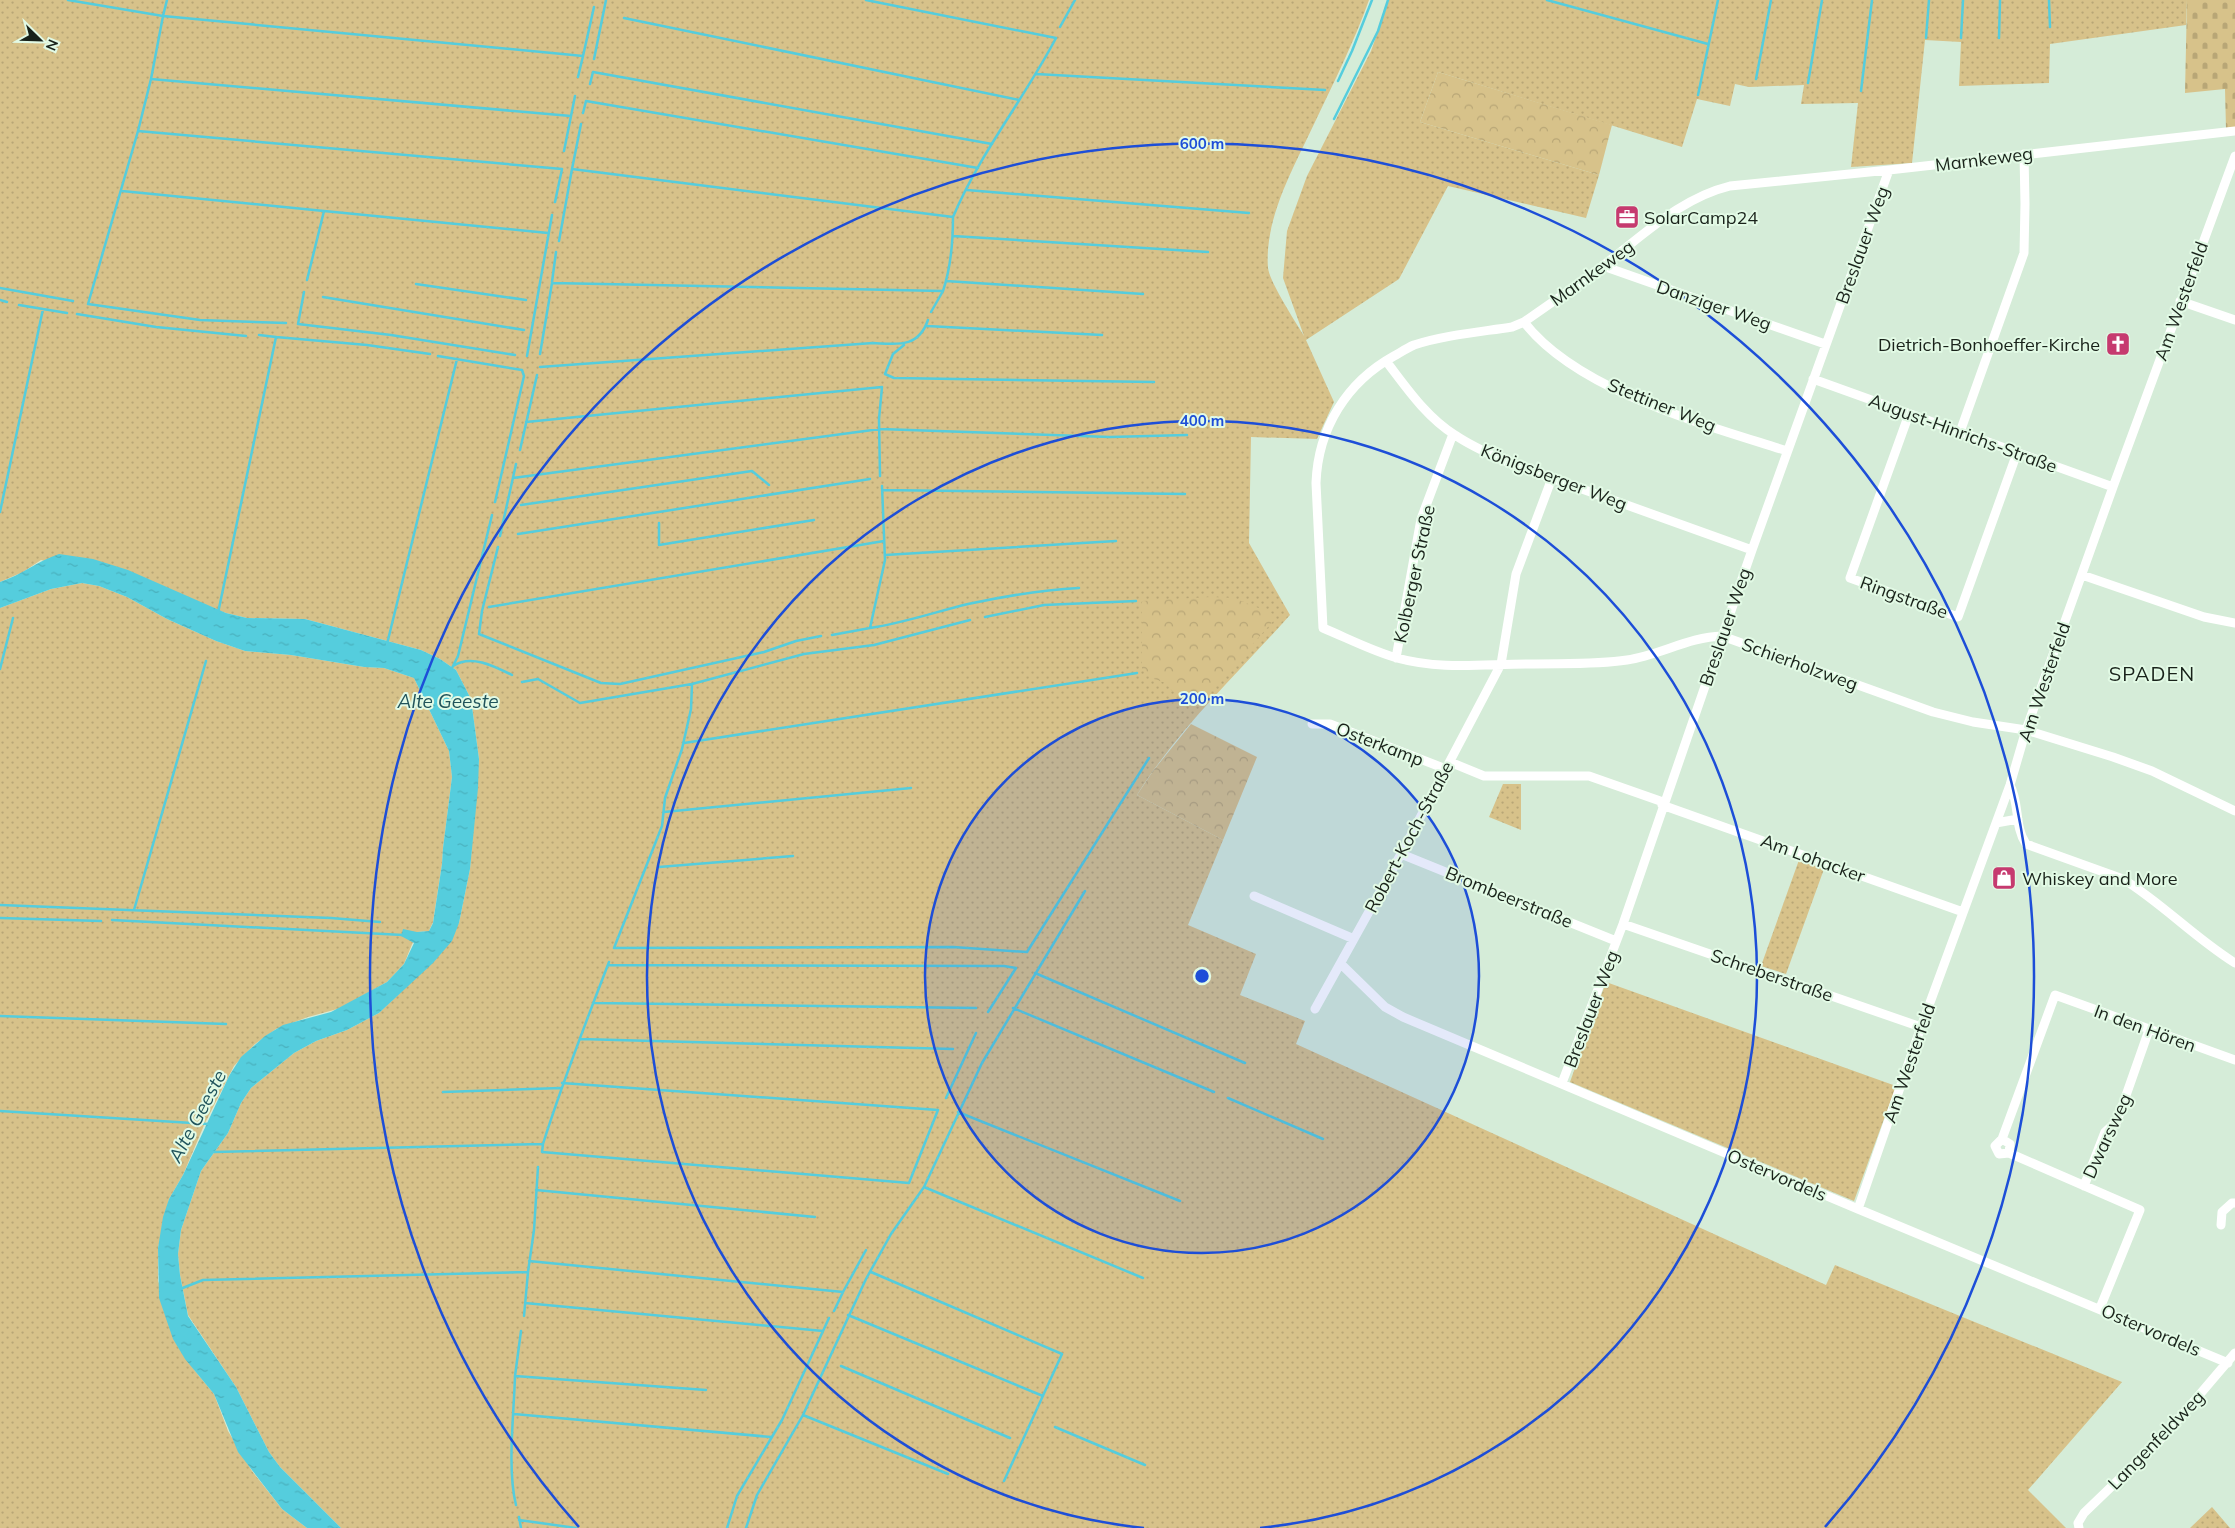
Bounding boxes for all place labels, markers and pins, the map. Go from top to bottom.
office icon: SolarCamp24 [1614,204,1640,230]
place label: SolarCamp24 [1644,206,1758,229]
church icon: Dietrich-Bonhoeffer-Kirche [2105,331,2131,357]
place label: Dietrich-Bonhoeffer-Kirche [1878,333,2100,356]
shop icon: Whiskey and More [1991,865,2017,891]
place label: Whiskey and More [2022,867,2178,890]
centre of rings [1193,967,1211,985]

